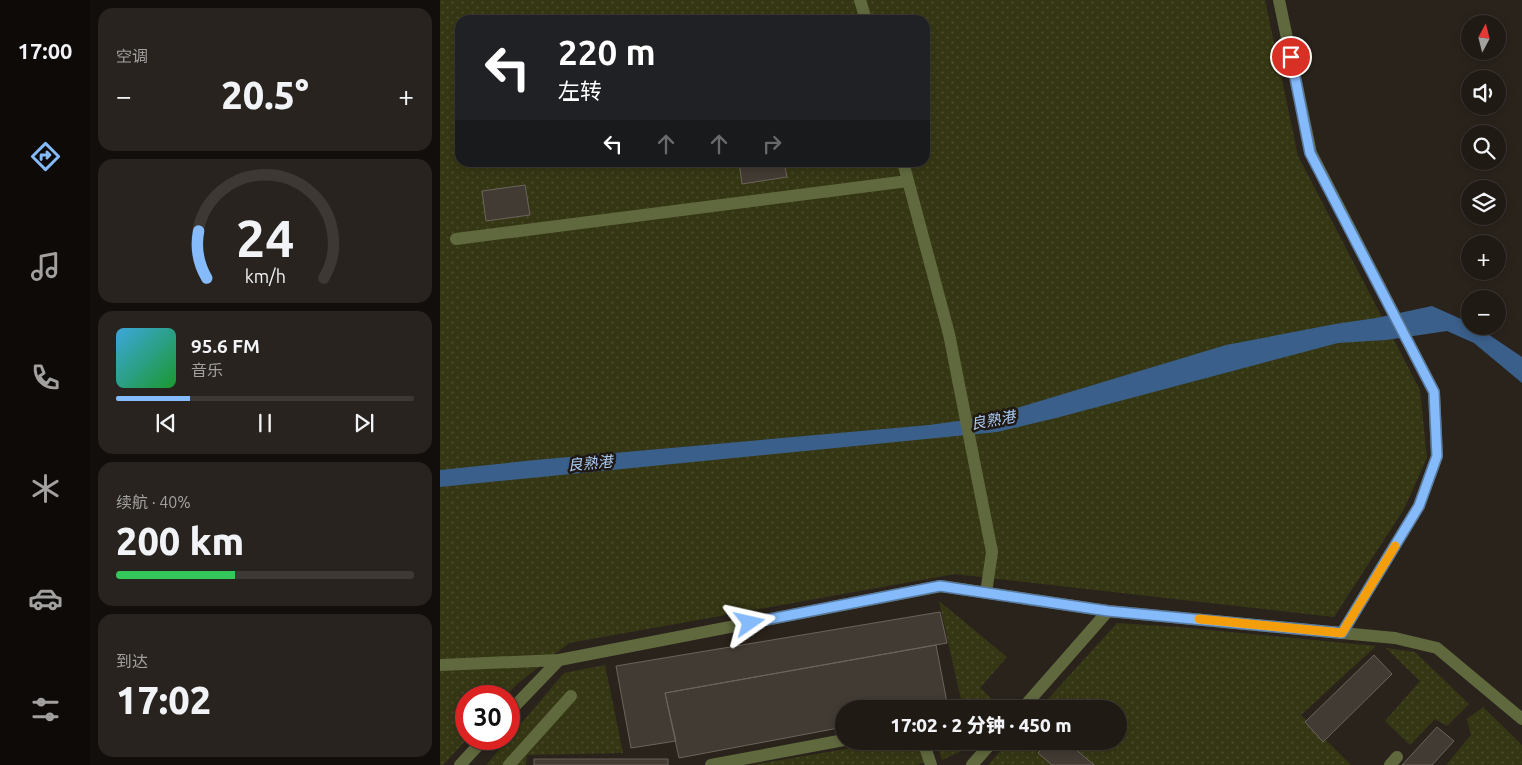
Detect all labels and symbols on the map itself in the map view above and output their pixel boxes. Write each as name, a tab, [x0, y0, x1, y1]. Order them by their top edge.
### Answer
north arrow	[1461, 15, 1506, 60]
pin	[1270, 36, 1312, 78]
water label: 良熟港	[969, 407, 1019, 432]
water label: 良熟港	[567, 452, 615, 473]
position arrow	[723, 596, 775, 648]
speed limit sign: 30	[455, 685, 520, 750]

